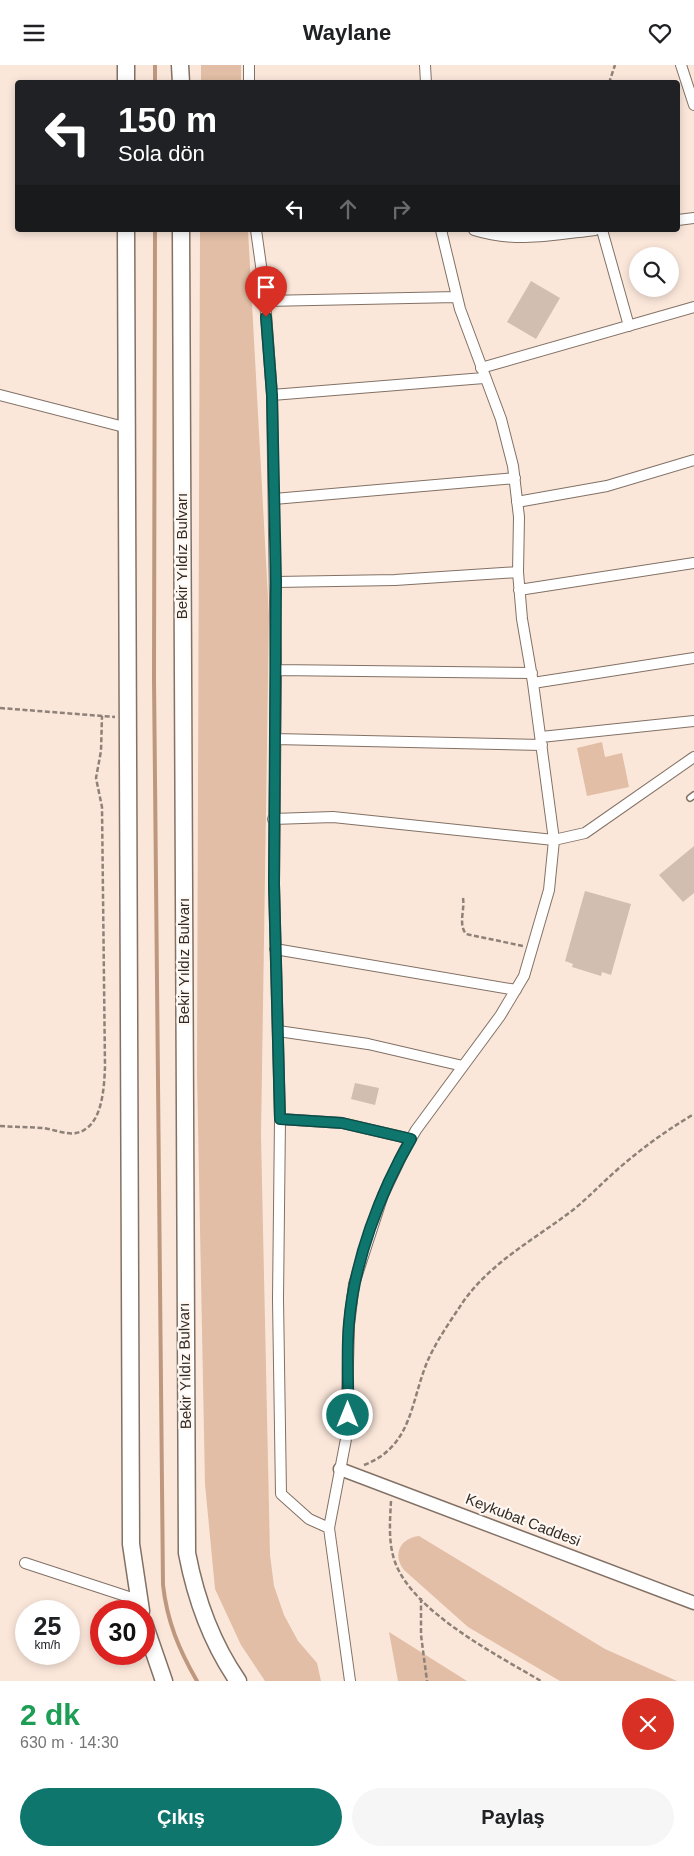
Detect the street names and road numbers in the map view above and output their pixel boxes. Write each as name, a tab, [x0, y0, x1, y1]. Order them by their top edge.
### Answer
street label: Bekir Yıldız Bulvarı	[173, 493, 190, 619]
street label: Bekir Yıldız Bulvarı	[175, 898, 192, 1024]
street label: Bekir Yıldız Bulvarı	[175, 1303, 194, 1429]
street label: Keykubat Caddesi	[463, 1490, 583, 1549]

